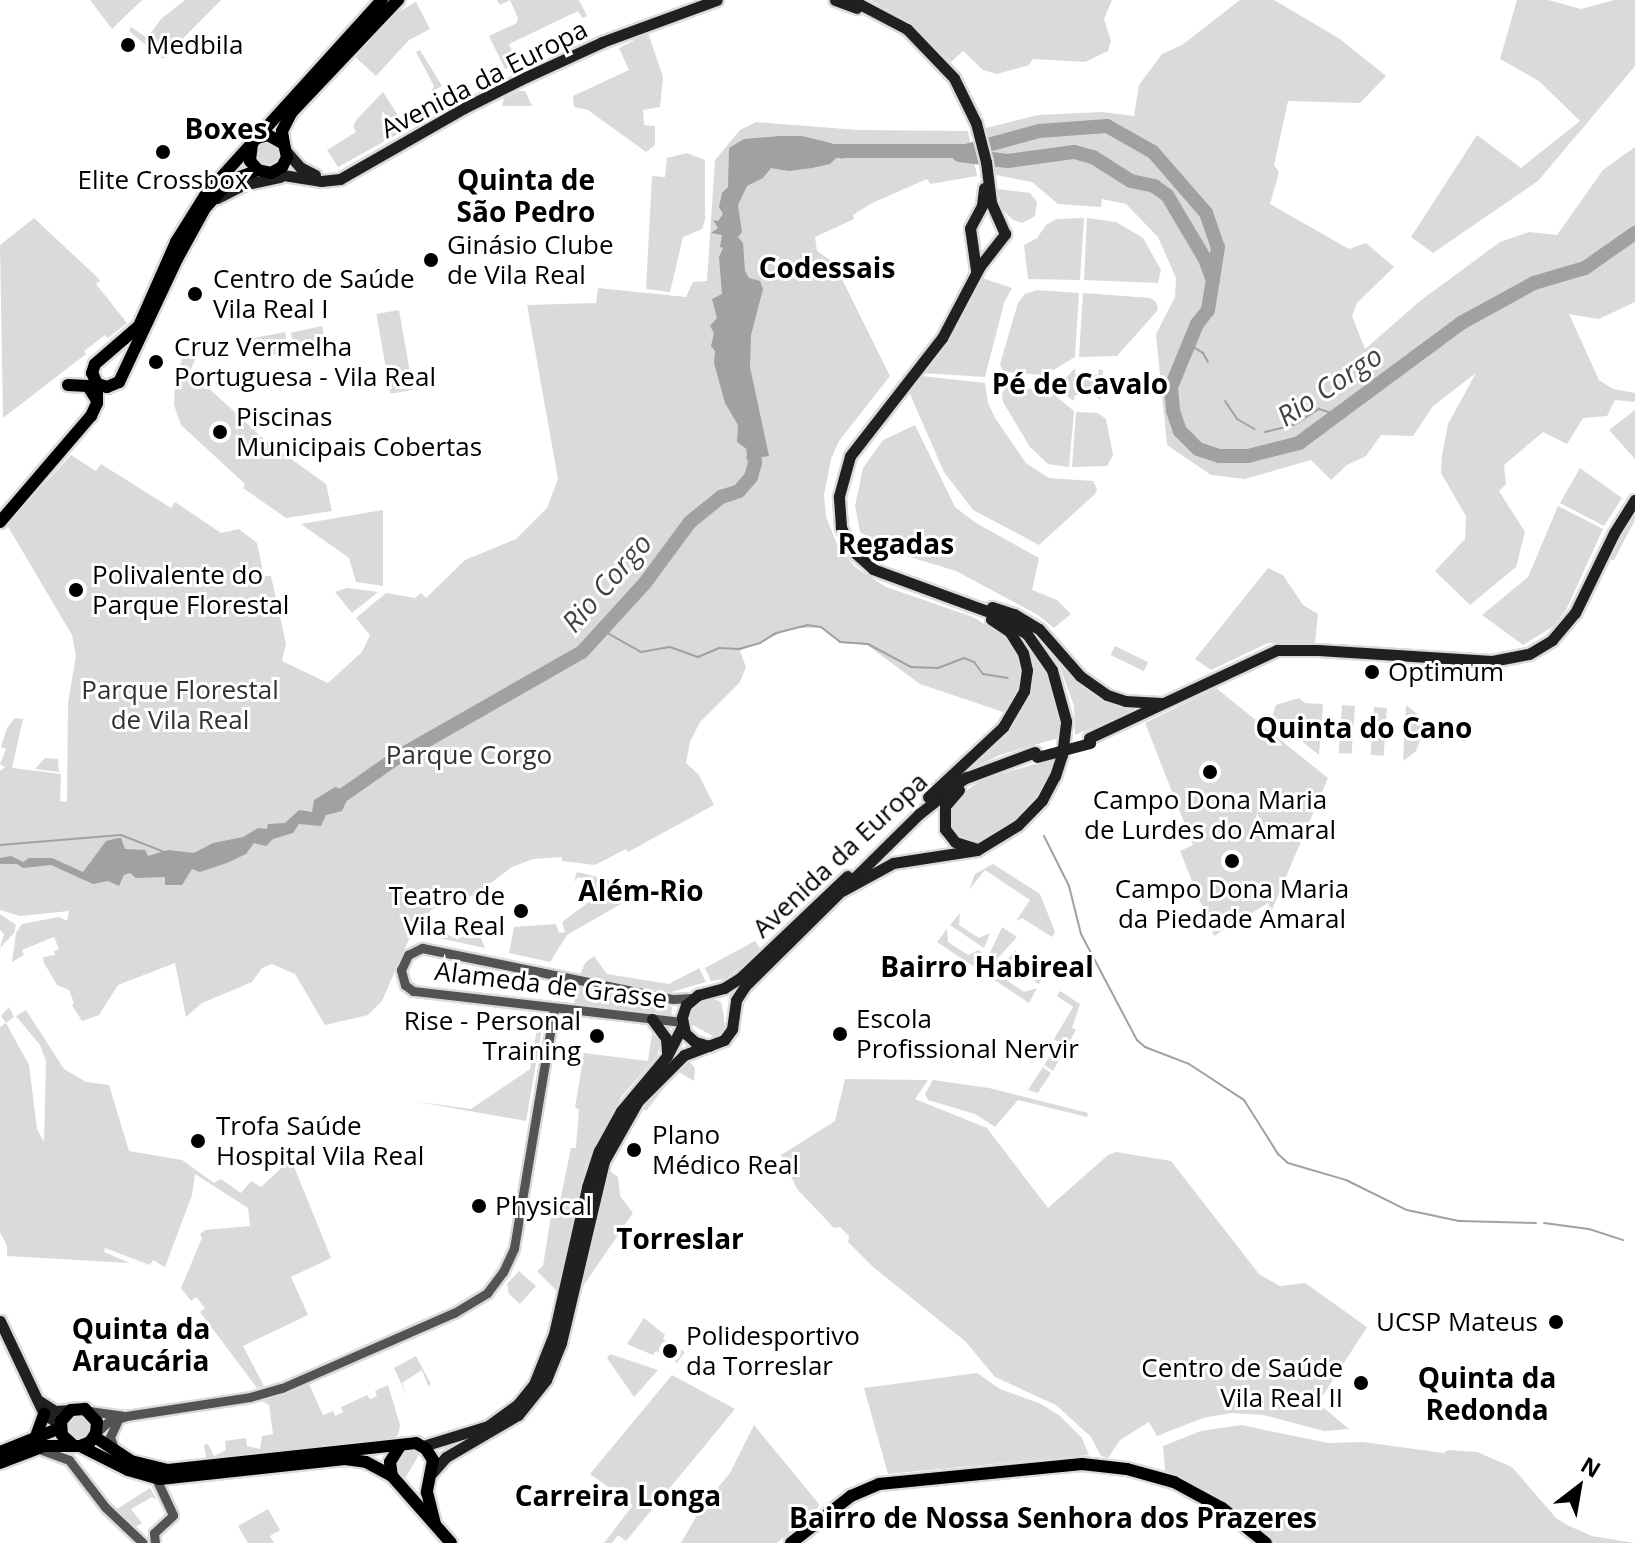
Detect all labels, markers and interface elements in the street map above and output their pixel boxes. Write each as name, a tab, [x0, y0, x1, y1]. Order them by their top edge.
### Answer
street label: Avenida da Europa	[375, 13, 593, 145]
place label: Medbila	[146, 29, 243, 61]
marker: Medbila	[117, 34, 139, 56]
district label: Boxes	[185, 111, 267, 145]
marker: Elite Crossbox	[154, 143, 172, 161]
district label: Quinta de São Pedro	[457, 162, 595, 228]
place label: Elite Crossbox	[78, 164, 248, 196]
place label: Ginásio Clube de Vila Real	[447, 229, 614, 290]
district label: Codessais	[759, 250, 895, 284]
marker: Ginásio Clube de Vila Real	[422, 251, 440, 269]
place label: Centro de Saúde Vila Real I	[213, 263, 415, 324]
marker: Centro de Saúde Vila Real I	[184, 283, 206, 305]
place label: Cruz Vermelha Portuguesa - Vila Real	[174, 331, 436, 392]
water label: Rio Corgo	[1270, 338, 1388, 432]
marker: Cruz Vermelha Portuguesa - Vila Real	[145, 351, 167, 373]
district label: Pé de Cavalo	[992, 366, 1168, 400]
place label: Piscinas Municipais Cobertas	[236, 401, 482, 462]
marker: Piscinas Municipais Cobertas	[211, 423, 229, 441]
water label: Rio Corgo	[554, 526, 658, 638]
district label: Regadas	[838, 526, 954, 560]
place label: Polivalente do Parque Florestal	[92, 559, 289, 620]
marker: Polivalente do Parque Florestal	[67, 581, 85, 599]
place label: Optimum	[1388, 656, 1504, 688]
marker: Optimum	[1363, 663, 1381, 681]
park label: Parque Florestal de Vila Real	[81, 674, 279, 736]
district label: Quinta do Cano	[1256, 710, 1472, 744]
park label: Parque Corgo	[386, 739, 552, 771]
marker: Campo Dona Maria de Lurdes do Amaral	[1201, 763, 1219, 781]
street label: Avenida da Europa	[746, 766, 934, 944]
place label: Campo Dona Maria de Lurdes do Amaral	[1084, 784, 1336, 846]
marker: Campo Dona Maria da Piedade Amaral	[1223, 852, 1241, 870]
district label: Além-Rio	[578, 873, 704, 907]
place label: Campo Dona Maria da Piedade Amaral	[1115, 873, 1349, 934]
place label: Teatro de Vila Real	[389, 880, 505, 942]
marker: Teatro de Vila Real	[512, 902, 530, 920]
district label: Bairro Habireal	[880, 949, 1094, 983]
street label: Alameda de Grasse	[433, 955, 669, 1015]
place label: Escola Profissional Nervir	[856, 1003, 1079, 1064]
place label: Rise - Personal Training	[404, 1005, 581, 1066]
marker: Escola Profissional Nervir	[831, 1025, 849, 1043]
marker: Rise - Personal Training	[588, 1027, 606, 1045]
place label: Trofa Saúde Hospital Vila Real	[216, 1110, 424, 1172]
place label: Plano Médico Real	[652, 1119, 799, 1180]
marker: Trofa Saúde Hospital Vila Real	[187, 1130, 209, 1152]
marker: Plano Médico Real	[623, 1139, 645, 1161]
place label: Physical	[495, 1190, 592, 1222]
marker: Physical	[470, 1197, 488, 1215]
district label: Torreslar	[616, 1221, 744, 1255]
place label: UCSP Mateus	[1376, 1306, 1538, 1338]
district label: Quinta da Araucária	[72, 1311, 210, 1377]
marker: UCSP Mateus	[1545, 1311, 1567, 1333]
place label: Polidesportivo da Torreslar	[686, 1320, 860, 1382]
marker: Polidesportivo da Torreslar	[661, 1342, 679, 1360]
place label: Centro de Saúde Vila Real II	[1141, 1352, 1343, 1414]
district label: Quinta da Redonda	[1418, 1360, 1556, 1426]
marker: Centro de Saúde Vila Real II	[1350, 1372, 1372, 1394]
north arrow	[1539, 1447, 1619, 1527]
text: N	[1576, 1449, 1607, 1484]
district label: Carreira Longa	[515, 1478, 721, 1512]
district label: Bairro de Nossa Senhora dos Prazeres	[789, 1500, 1317, 1534]

